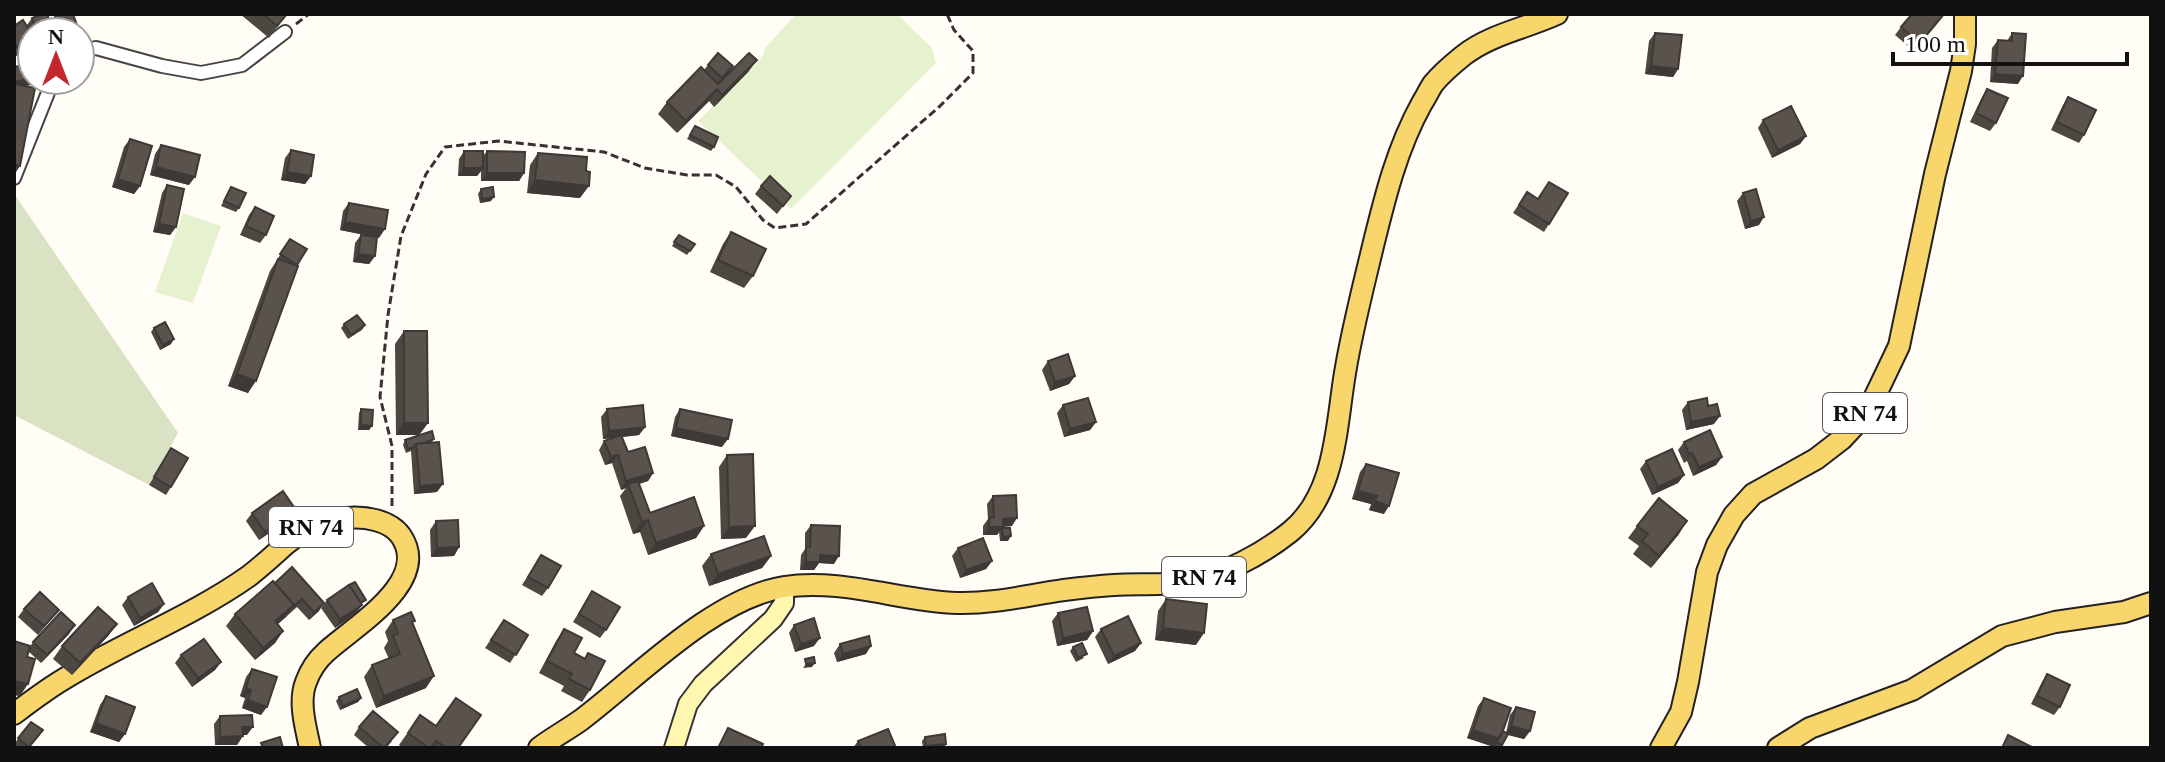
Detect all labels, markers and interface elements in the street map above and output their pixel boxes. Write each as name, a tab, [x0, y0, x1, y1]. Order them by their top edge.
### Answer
north arrow	[16, 16, 96, 96]
scale bar	[1893, 16, 2127, 66]
text: N	[48, 24, 64, 49]
text: 100 m	[1905, 31, 1966, 57]
road number: RN 74	[1823, 393, 1907, 433]
road number: RN 74	[269, 507, 353, 547]
road number: RN 74	[1162, 557, 1246, 597]

